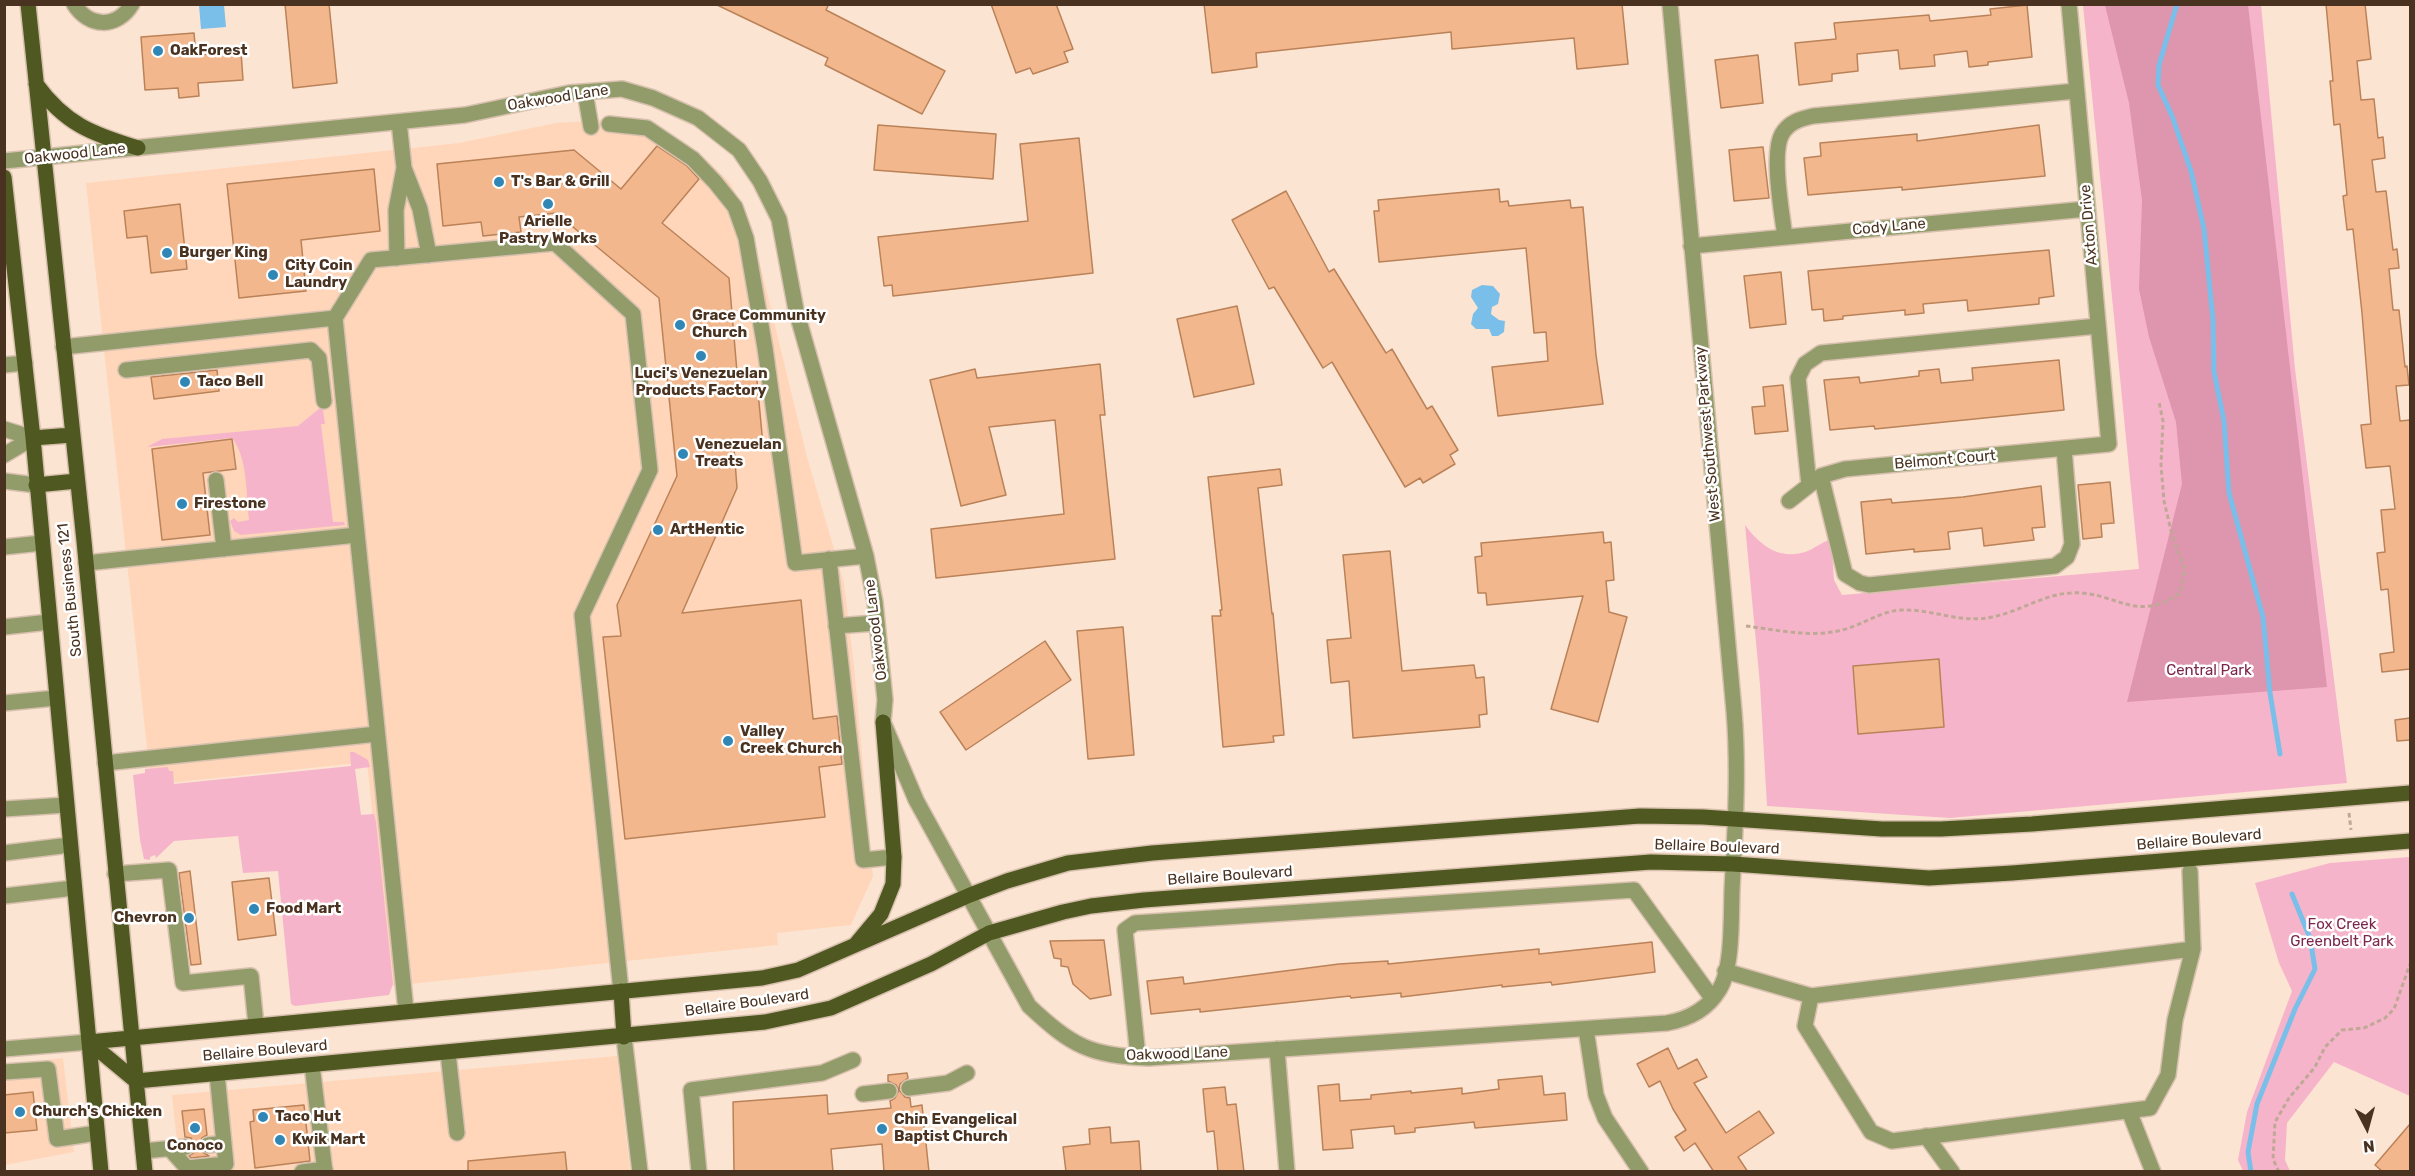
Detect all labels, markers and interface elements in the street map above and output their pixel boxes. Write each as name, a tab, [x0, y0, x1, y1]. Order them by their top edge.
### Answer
place label: OakForest	[170, 42, 248, 60]
marker: OakForest	[151, 44, 165, 58]
street label: Oakwood Lane	[506, 81, 610, 115]
street label: Oakwood Lane	[23, 140, 127, 168]
place label: T's Bar & Grill	[511, 173, 610, 191]
marker: T's Bar & Grill	[492, 175, 506, 189]
street label: Axton Drive	[2076, 184, 2102, 266]
marker: Arielle Pastry Works	[541, 197, 555, 211]
place label: Arielle Pastry Works	[499, 213, 597, 248]
street label: Cody Lane	[1852, 215, 1926, 239]
place label: Burger King	[179, 244, 268, 262]
marker: Burger King	[160, 246, 174, 260]
place label: City Coin Laundry	[285, 257, 353, 292]
marker: City Coin Laundry	[266, 268, 280, 282]
place label: Grace Community Church	[692, 307, 826, 342]
marker: Grace Community Church	[673, 318, 687, 332]
street label: West Southwest Parkway	[1691, 346, 1725, 522]
marker: Luci's Venezuelan Products Factory	[694, 349, 708, 363]
place label: Luci's Venezuelan Products Factory	[634, 365, 768, 400]
place label: Taco Bell	[197, 373, 263, 391]
marker: Taco Bell	[178, 375, 192, 389]
place label: Venezuelan Treats	[695, 436, 782, 471]
marker: Venezuelan Treats	[676, 447, 690, 461]
street label: Belmont Court	[1894, 447, 1996, 473]
place label: Firestone	[194, 495, 266, 513]
marker: Firestone	[175, 497, 189, 511]
place label: ArtHentic	[670, 521, 744, 539]
street label: South Business 121	[54, 522, 86, 658]
marker: ArtHentic	[651, 523, 665, 537]
street label: Oakwood Lane	[861, 578, 891, 682]
park label: Central Park	[2166, 662, 2252, 680]
place label: Valley Creek Church	[740, 723, 842, 758]
marker: Valley Creek Church	[721, 734, 735, 748]
street label: Bellaire Boulevard	[2136, 826, 2262, 854]
street label: Bellaire Boulevard	[1654, 836, 1780, 858]
street label: Bellaire Boulevard	[1167, 863, 1293, 889]
place label: Food Mart	[266, 900, 341, 918]
marker: Food Mart	[247, 902, 261, 916]
place label: Chevron	[114, 909, 177, 927]
marker: Chevron	[182, 911, 196, 925]
park label: Fox Creek Greenbelt Park	[2290, 916, 2394, 951]
street label: Bellaire Boulevard	[684, 985, 810, 1021]
street label: Bellaire Boulevard	[202, 1037, 328, 1065]
street label: Oakwood Lane	[1126, 1043, 1228, 1065]
north arrow	[2337, 1098, 2397, 1158]
place label: Church's Chicken	[32, 1103, 162, 1121]
marker: Church's Chicken	[13, 1105, 27, 1119]
place label: Taco Hut	[275, 1108, 341, 1126]
marker: Taco Hut	[256, 1110, 270, 1124]
place label: Chin Evangelical Baptist Church	[894, 1111, 1017, 1146]
marker: Conoco	[188, 1121, 202, 1135]
marker: Chin Evangelical Baptist Church	[875, 1122, 889, 1136]
place label: Kwik Mart	[292, 1131, 365, 1149]
marker: Kwik Mart	[273, 1133, 287, 1147]
text: N	[2362, 1136, 2376, 1156]
place label: Conoco	[167, 1137, 223, 1155]

